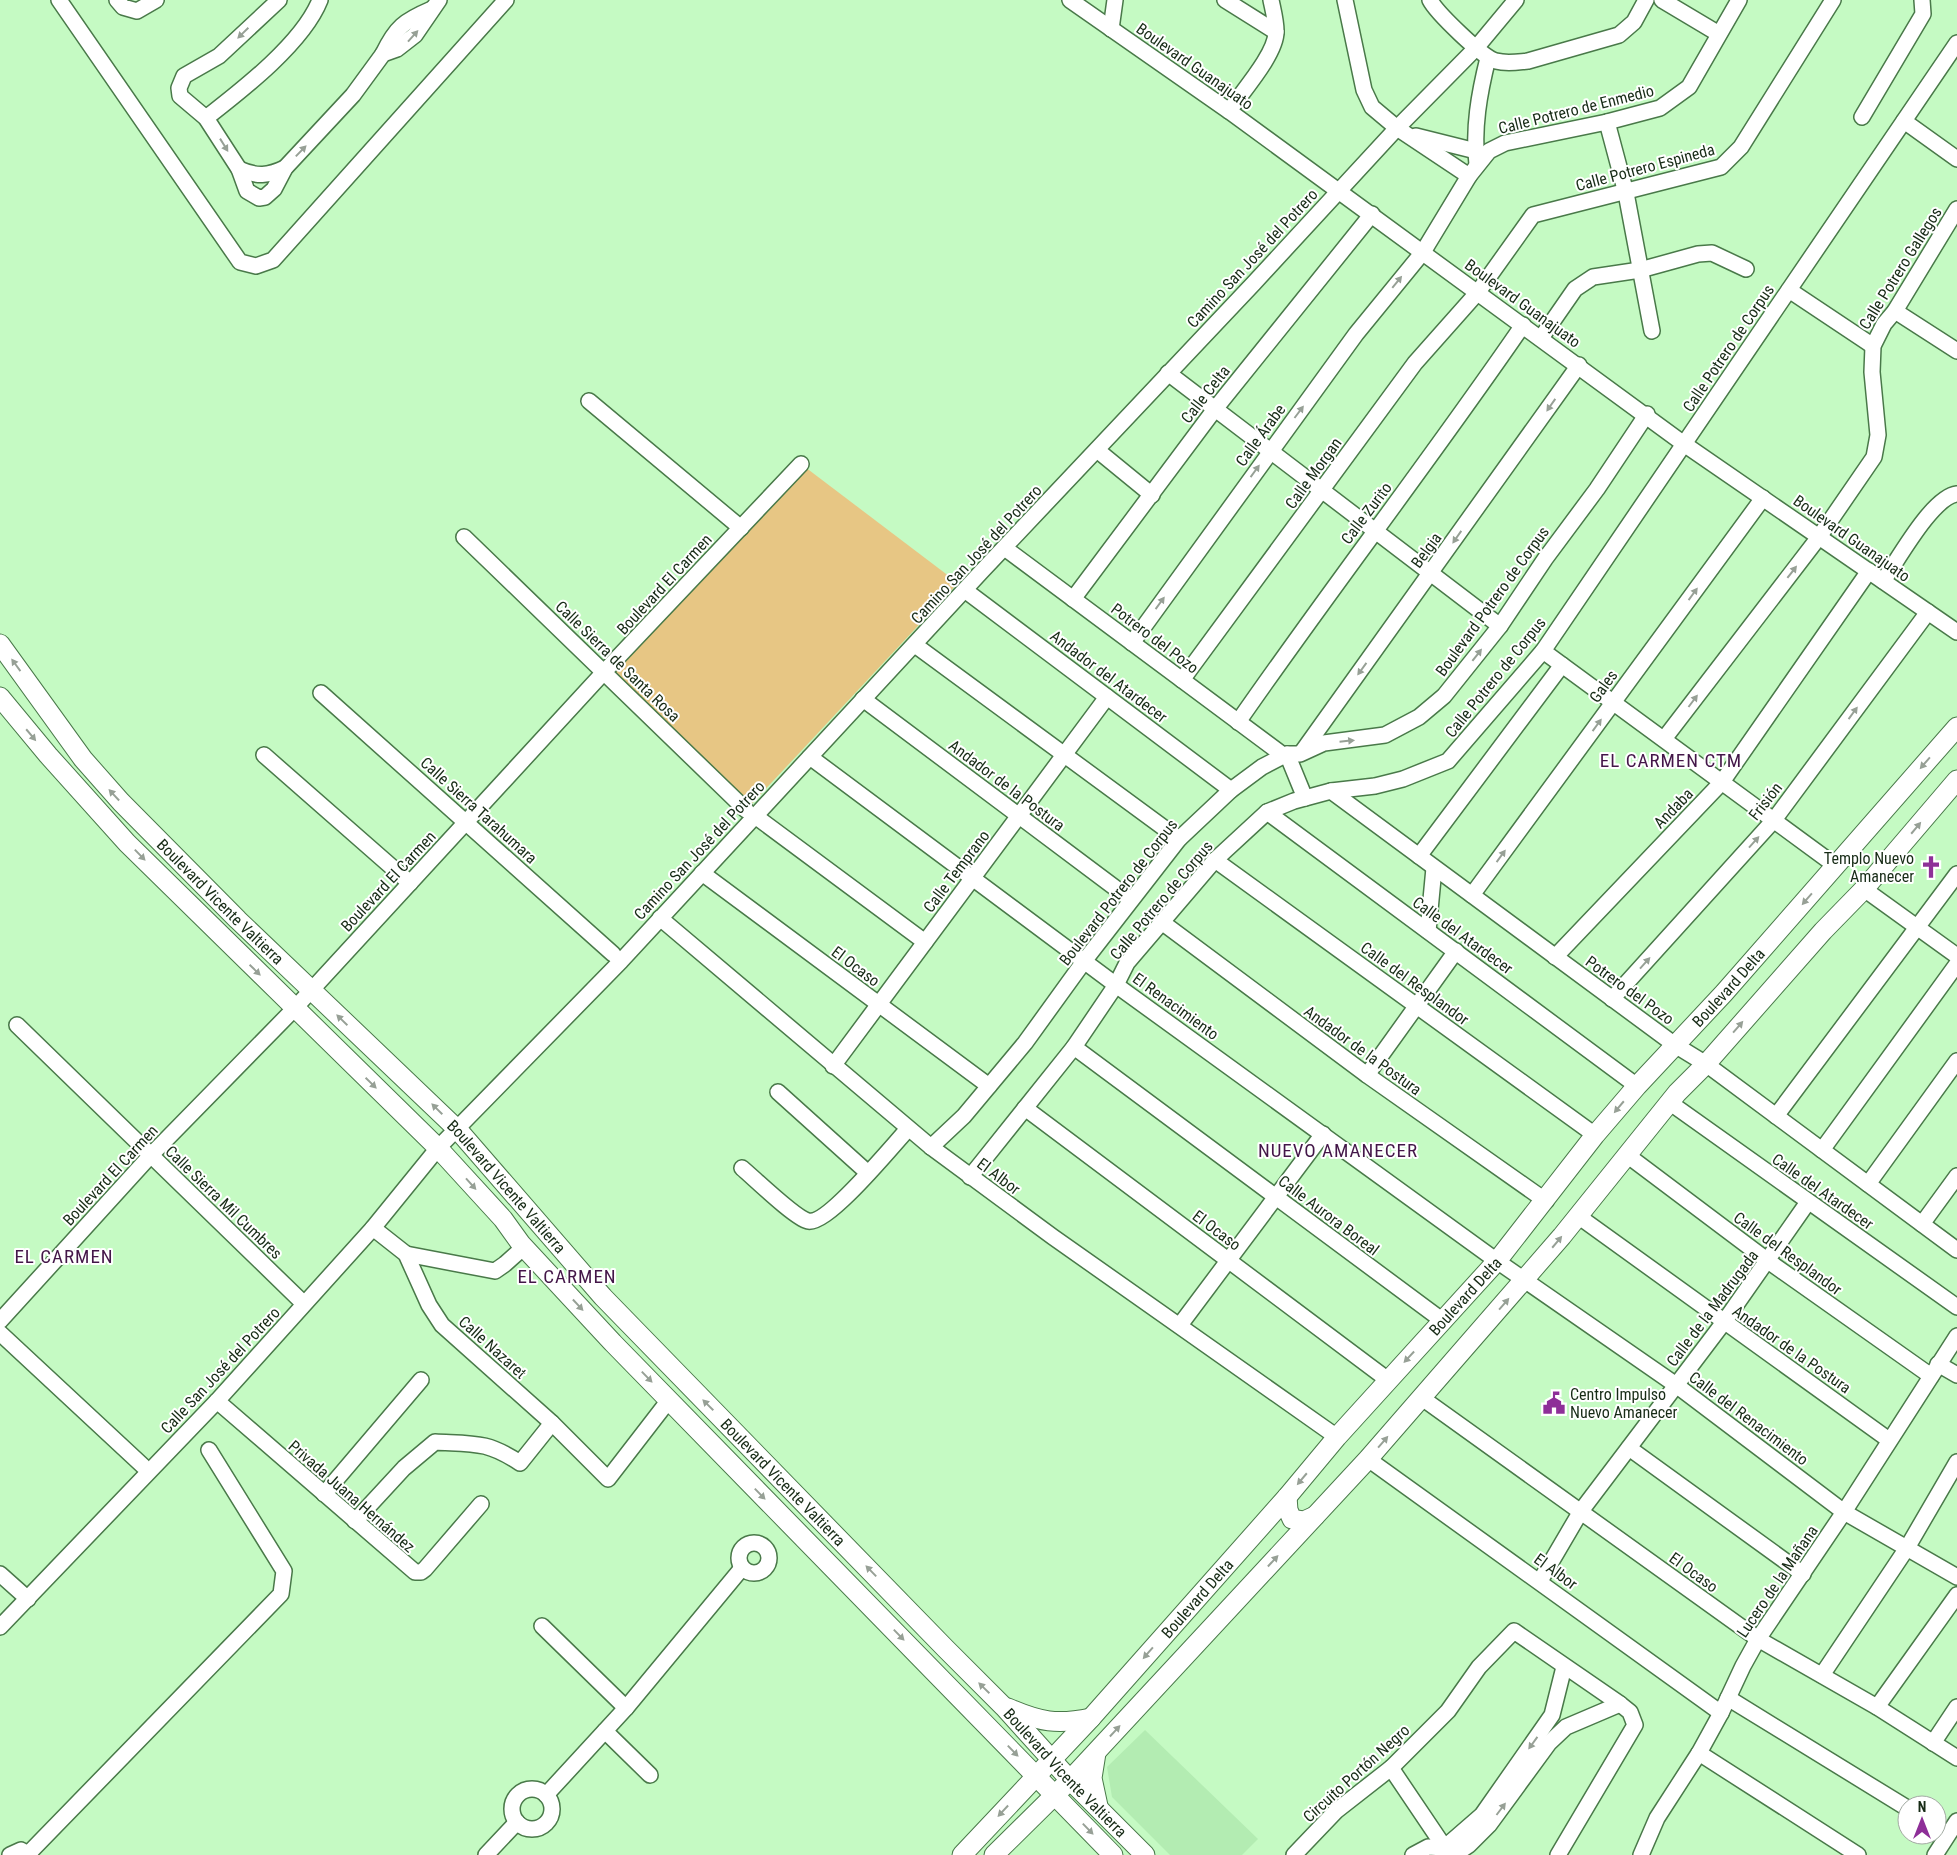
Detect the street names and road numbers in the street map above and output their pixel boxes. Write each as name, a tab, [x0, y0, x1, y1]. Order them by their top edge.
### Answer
street label: Boulevard Guanajuato	[1133, 19, 1257, 114]
street label: Calle Potrero de Enmedio	[1496, 81, 1656, 138]
street label: Calle Potrero Espineda	[1574, 140, 1717, 195]
street label: Camino San José del Potrero	[1183, 185, 1322, 332]
street label: Calle Potrero Gallegos	[1855, 204, 1946, 333]
street label: Boulevard Guanajuato	[1461, 255, 1584, 352]
street label: Calle Potrero de Corpus	[1679, 281, 1778, 416]
street label: Calle Celta	[1177, 362, 1234, 427]
street label: Calle Árabe	[1232, 401, 1289, 470]
street label: Calle Morgan	[1281, 434, 1346, 513]
street label: Calle Zurito	[1337, 479, 1396, 548]
street label: Camino San José del Potrero	[907, 481, 1046, 628]
street label: Boulevard Guanajuato	[1790, 491, 1914, 586]
street label: Boulevard Potrero de Corpus	[1432, 523, 1553, 680]
street label: Belgia	[1407, 529, 1446, 572]
street label: Boulevard El Carmen	[613, 530, 716, 639]
street label: Calle Sierra de Santa Rosa	[551, 597, 684, 726]
street label: Potrero del Pozo	[1107, 599, 1202, 677]
street label: Calle Potrero de Corpus	[1441, 613, 1550, 741]
street label: Andador del Atardecer	[1047, 626, 1171, 727]
street label: Gales	[1585, 666, 1622, 706]
street label: Andador de la Postura	[945, 736, 1068, 835]
street label: Calle Sierra Tarahumara	[417, 753, 541, 868]
street label: Camino San José del Potrero	[630, 777, 769, 924]
street label: Frisión	[1745, 779, 1786, 824]
street label: Andaba	[1650, 784, 1697, 832]
street label: Boulevard Potrero de Corpus	[1055, 815, 1181, 969]
street label: Calle Temprano	[919, 826, 993, 916]
street label: Boulevard El Carmen	[337, 827, 440, 936]
street label: Boulevard Vicente Valtierra	[153, 835, 288, 969]
street label: Calle Potrero de Corpus	[1106, 837, 1217, 964]
street label: Calle del Atardecer	[1409, 893, 1517, 978]
street label: Calle del Resplandor	[1357, 938, 1473, 1029]
street label: El Ocaso	[828, 942, 883, 991]
street label: Boulevard Delta	[1688, 945, 1769, 1031]
street label: Potrero del Pozo	[1582, 952, 1678, 1029]
street label: El Renacimiento	[1129, 969, 1222, 1044]
street label: Andador de la Postura	[1300, 1002, 1425, 1099]
street label: Boulevard Vicente Valtierra	[443, 1116, 570, 1257]
street label: Boulevard El Carmen	[59, 1121, 162, 1230]
street label: Calle Sierra Mil Cumbres	[161, 1142, 286, 1263]
street label: Calle del Atardecer	[1768, 1149, 1877, 1234]
street label: El Albor	[973, 1154, 1024, 1199]
street label: Calle Aurora Boreal	[1275, 1171, 1383, 1259]
street label: El Ocaso	[1189, 1206, 1244, 1255]
street label: Calle del Resplandor	[1730, 1208, 1846, 1299]
street label: Calle de la Madrugada	[1662, 1246, 1762, 1370]
street label: Boulevard Delta	[1425, 1253, 1506, 1340]
street label: Andador de la Postura	[1729, 1301, 1855, 1397]
street label: Calle San José del Potrero	[157, 1303, 284, 1438]
street label: Calle Nazaret	[455, 1312, 531, 1383]
street label: Calle del Renacimiento	[1685, 1367, 1812, 1469]
street label: Boulevard Vicente Valtierra	[717, 1415, 849, 1550]
street label: Privada Juana Hernández	[285, 1436, 419, 1556]
street label: Lucero de la Mañana	[1733, 1522, 1822, 1641]
street label: El Ocaso	[1666, 1548, 1722, 1596]
street label: El Albor	[1530, 1549, 1581, 1594]
street label: Boulevard Delta	[1157, 1555, 1237, 1642]
street label: Boulevard Vicente Valtierra	[1000, 1704, 1131, 1841]
street label: Circuito Portón Negro	[1299, 1721, 1413, 1826]

